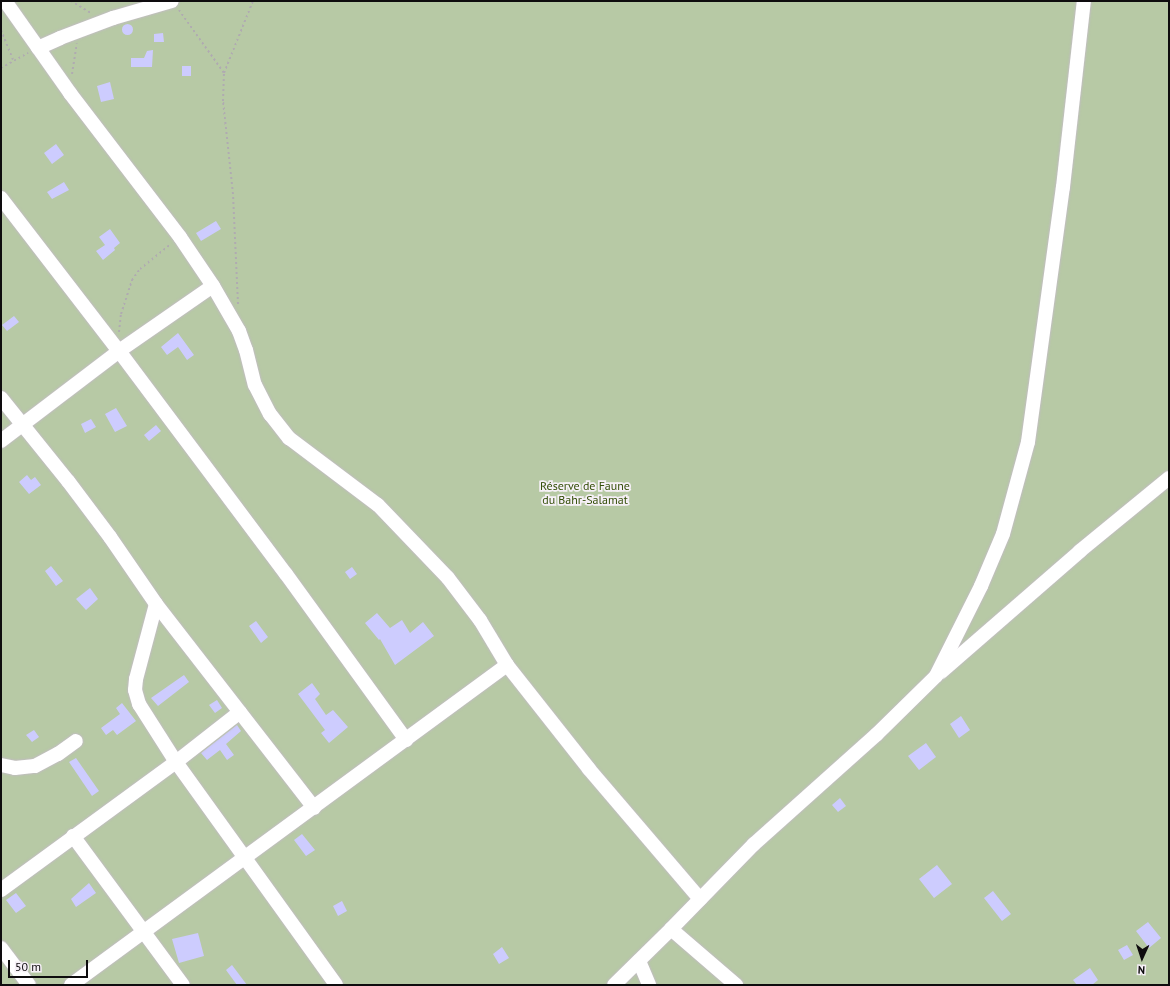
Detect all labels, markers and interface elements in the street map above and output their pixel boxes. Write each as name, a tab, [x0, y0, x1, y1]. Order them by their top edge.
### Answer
park label: Réserve de Faune du Bahr-Salamat	[540, 479, 630, 507]
north arrow	[1122, 938, 1162, 978]
scale bar	[10, 952, 90, 978]
text: 50 m	[15, 959, 41, 974]
text: N	[1137, 963, 1145, 977]

